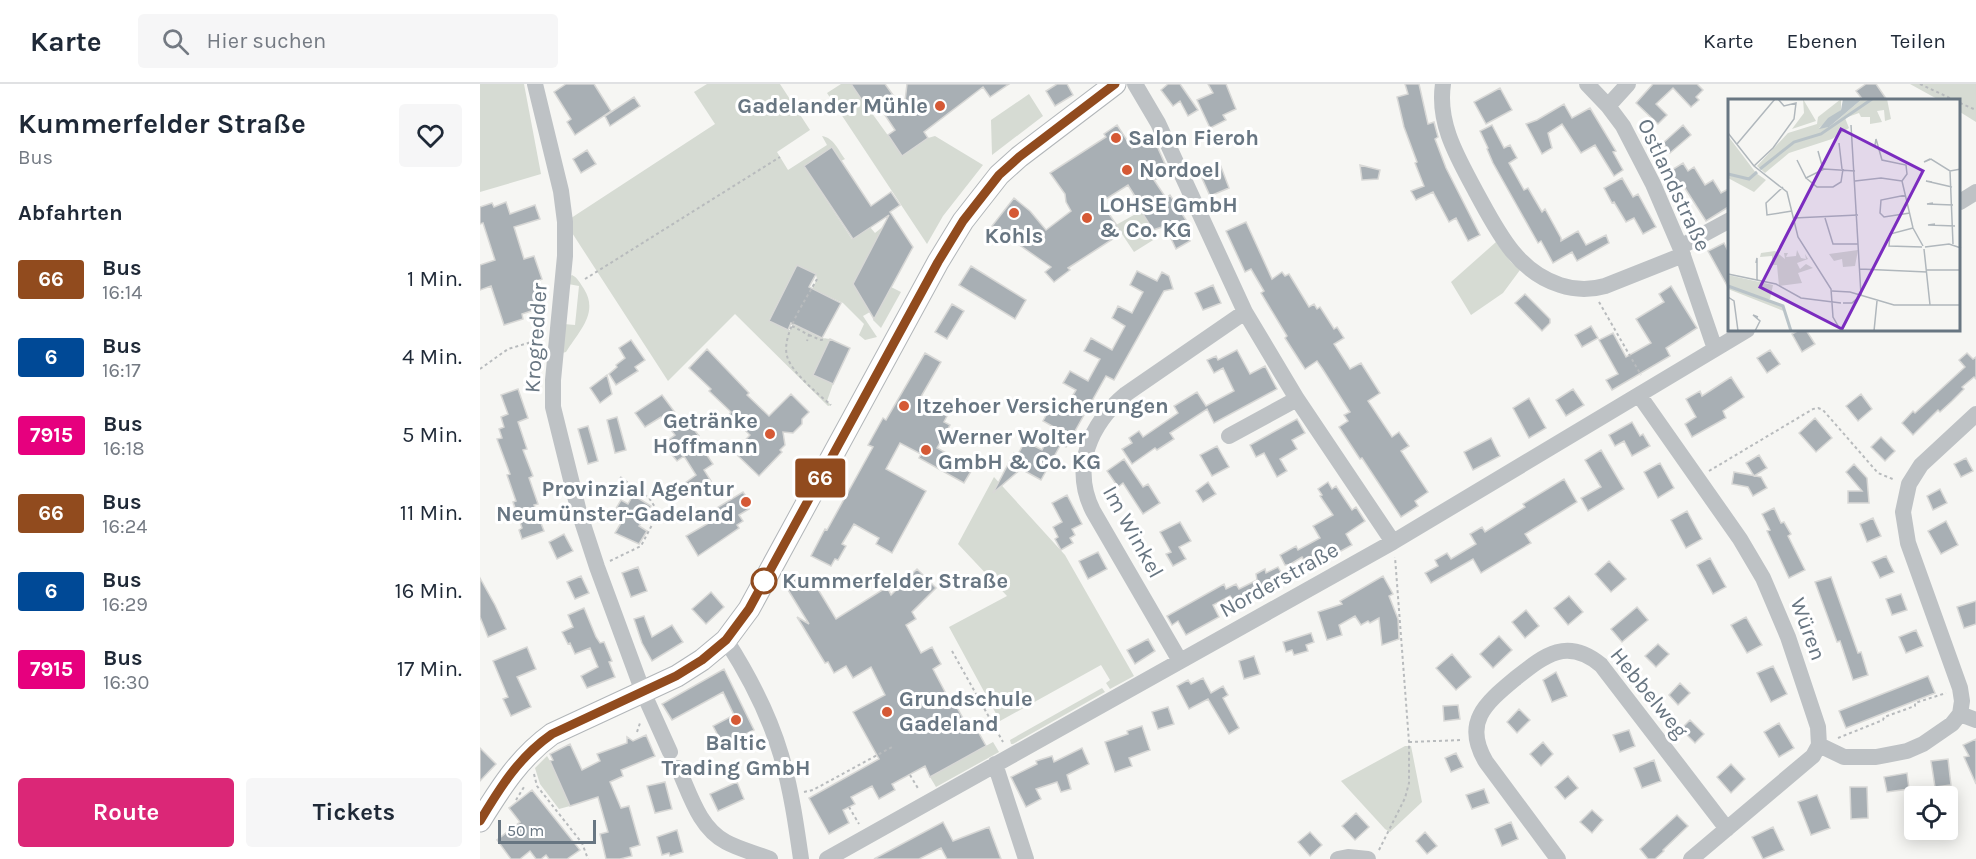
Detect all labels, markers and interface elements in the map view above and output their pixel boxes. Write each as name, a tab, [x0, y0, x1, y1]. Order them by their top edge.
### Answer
search box	[138, 14, 558, 68]
text: Karte	[30, 25, 102, 58]
icon: search	[159, 25, 192, 58]
text: Hier suchen	[207, 28, 326, 54]
text: Karte	[1703, 29, 1754, 53]
text: Ebenen	[1787, 29, 1858, 53]
text: Teilen	[1891, 29, 1946, 53]
place label: Gadelander Mühle	[737, 93, 928, 119]
marker: Gadelander Mühle	[933, 99, 947, 113]
inset map	[1728, 99, 1961, 332]
button: heart	[399, 104, 462, 167]
text: Kummerfelder Straße	[18, 107, 306, 140]
street label: Ostlandstraße	[1632, 115, 1716, 255]
place label: Salon Fieroh	[1128, 125, 1259, 151]
marker: Salon Fieroh	[1109, 131, 1123, 145]
text: Bus	[18, 146, 53, 169]
place label: Nordoel	[1139, 157, 1220, 183]
marker: Nordoel	[1120, 163, 1134, 177]
place label: LOHSE GmbH & Co. KG	[1099, 192, 1238, 243]
text: Abfahrten	[18, 200, 123, 226]
marker: Kohls	[1007, 206, 1021, 220]
marker: LOHSE GmbH & Co. KG	[1080, 211, 1094, 225]
place label: Kohls	[985, 223, 1043, 249]
text: Bus	[102, 255, 142, 281]
text: 1 Min.	[407, 266, 462, 292]
text: 66	[38, 267, 64, 291]
text: 16:14	[102, 281, 142, 304]
street label: Krogredder	[519, 282, 553, 394]
text: Bus	[102, 333, 142, 359]
text: 4 Min.	[402, 344, 462, 370]
text: 6	[45, 345, 57, 369]
text: 16:17	[102, 359, 141, 382]
place label: Itzehoer Versicherungen	[916, 393, 1169, 419]
marker: Itzehoer Versicherungen	[897, 399, 911, 413]
place label: Getränke Hoffmann	[653, 408, 758, 459]
text: Bus	[103, 411, 143, 437]
text: 5 Min.	[402, 422, 462, 448]
text: 7915	[30, 423, 73, 447]
place label: Werner Wolter GmbH & Co. KG	[938, 424, 1101, 475]
marker: Getränke Hoffmann	[763, 427, 777, 441]
text: 16:18	[103, 437, 145, 460]
marker: Werner Wolter GmbH & Co. KG	[919, 443, 933, 457]
line badge: 66	[793, 458, 847, 498]
text: 66	[807, 466, 833, 490]
place label: Provinzial Agentur Neumünster-Gadeland	[496, 476, 734, 527]
street label: Im Winkel	[1097, 481, 1169, 583]
text: Bus	[102, 489, 142, 515]
marker: Provinzial Agentur Neumünster-Gadeland	[739, 495, 753, 509]
text: 11 Min.	[400, 500, 462, 526]
text: 66	[38, 501, 64, 525]
text: 16:24	[102, 515, 147, 538]
street label: Norderstraße	[1215, 537, 1343, 623]
text: Bus	[102, 567, 142, 593]
marker: Kummerfelder Straße	[751, 568, 777, 594]
place label: Kummerfelder Straße	[782, 568, 1008, 594]
text: 16 Min.	[395, 578, 462, 604]
text: 6	[45, 579, 57, 603]
text: 16:29	[102, 593, 148, 616]
street label: Würen	[1785, 594, 1831, 664]
street label: Hebbelweg	[1605, 642, 1694, 744]
text: Bus	[103, 645, 143, 671]
text: 17 Min.	[397, 656, 462, 682]
text: 7915	[30, 657, 73, 681]
text: 16:30	[103, 671, 149, 694]
place label: Grundschule Gadeland	[899, 686, 1033, 737]
marker: Grundschule Gadeland	[880, 705, 894, 719]
marker: Baltic Trading GmbH	[729, 713, 743, 727]
place label: Baltic Trading GmbH	[662, 730, 810, 781]
button: Route	[18, 778, 234, 847]
button: Tickets	[246, 778, 462, 847]
map controls	[1904, 786, 1958, 840]
button: locate	[1904, 786, 1958, 840]
scale bar	[498, 817, 596, 844]
text: 50 m	[507, 821, 544, 840]

